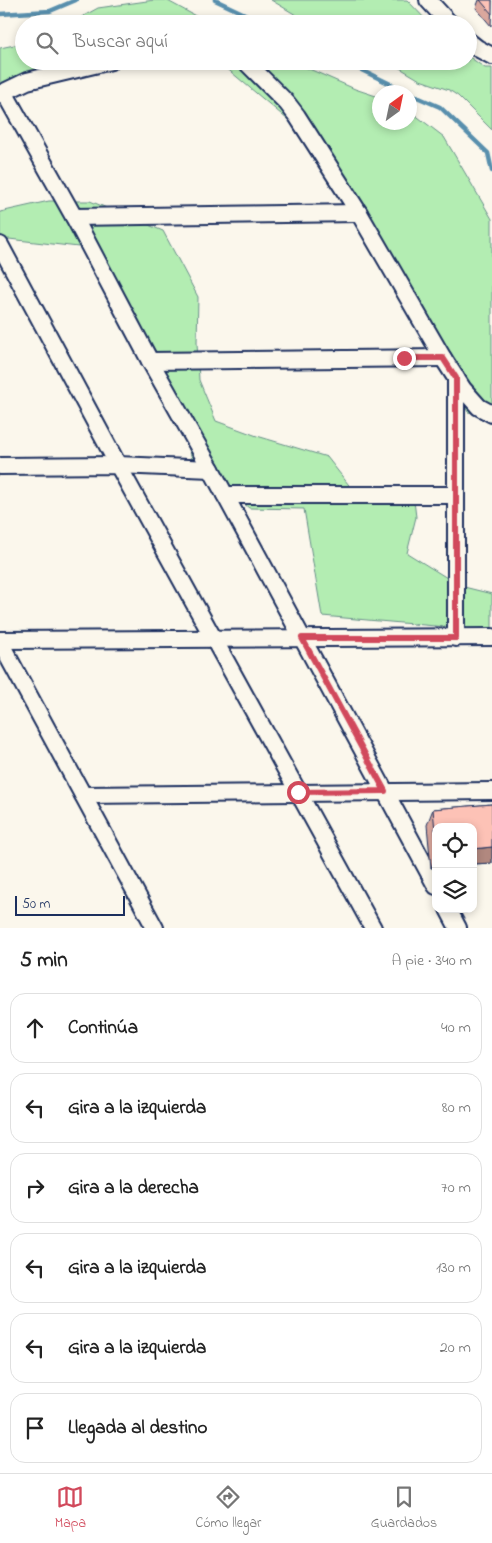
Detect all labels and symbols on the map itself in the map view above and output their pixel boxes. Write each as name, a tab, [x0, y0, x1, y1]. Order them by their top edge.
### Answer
north arrow	[372, 85, 417, 130]
route end	[393, 347, 416, 370]
route start	[287, 781, 310, 804]
scale bar	[15, 893, 125, 916]

